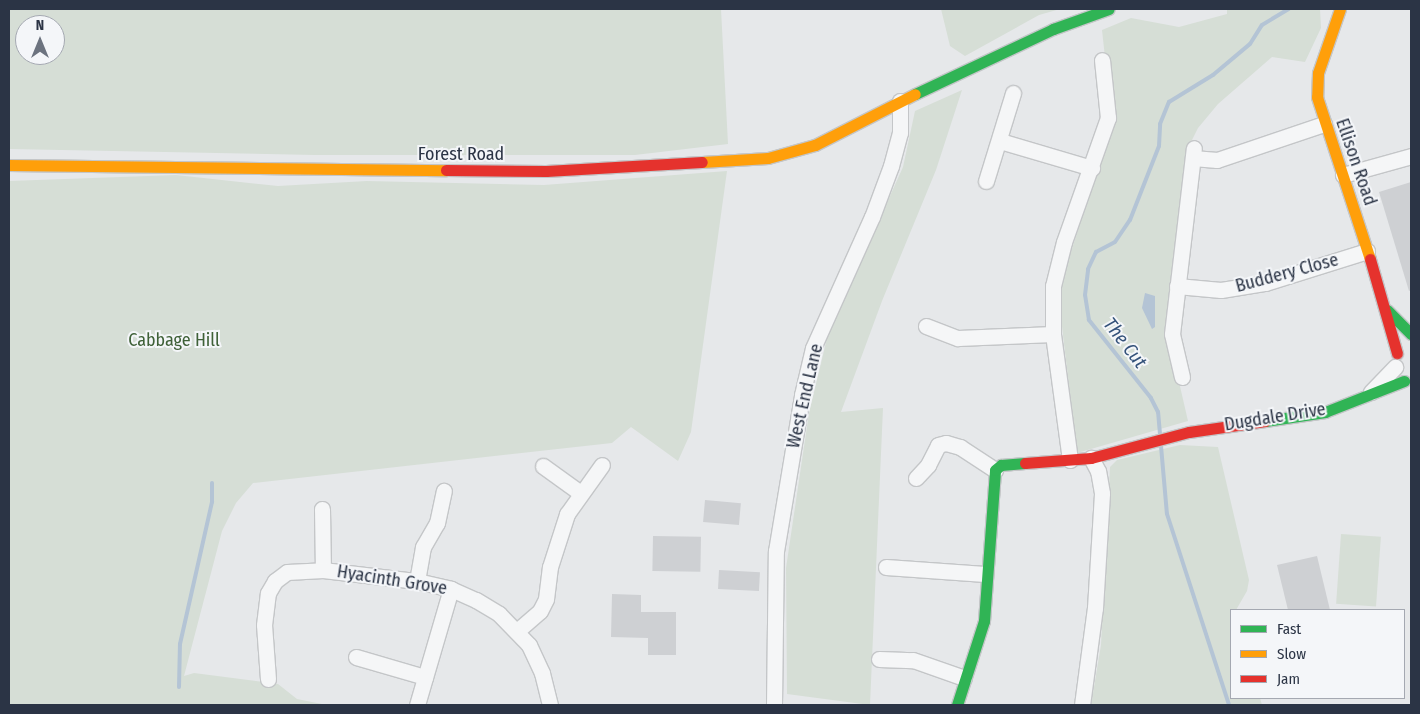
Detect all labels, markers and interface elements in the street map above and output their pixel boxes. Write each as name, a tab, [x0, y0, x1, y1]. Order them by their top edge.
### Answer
north arrow	[15, 15, 65, 65]
text: N	[36, 17, 44, 34]
street label: Ellison Road	[1331, 116, 1381, 208]
street label: Forest Road	[418, 143, 504, 165]
street label: Buddery Close	[1233, 249, 1341, 297]
water label: The Cut	[1098, 313, 1152, 373]
park label: Cabbage Hill	[128, 329, 220, 351]
street label: West End Lane	[782, 342, 828, 450]
street label: Dugdale Drive	[1223, 398, 1327, 436]
street label: Hyacinth Grove	[335, 561, 449, 599]
legend	[1230, 609, 1405, 699]
text: Fast	[1277, 620, 1301, 638]
text: Slow	[1277, 645, 1306, 663]
text: Jam	[1277, 670, 1300, 688]

